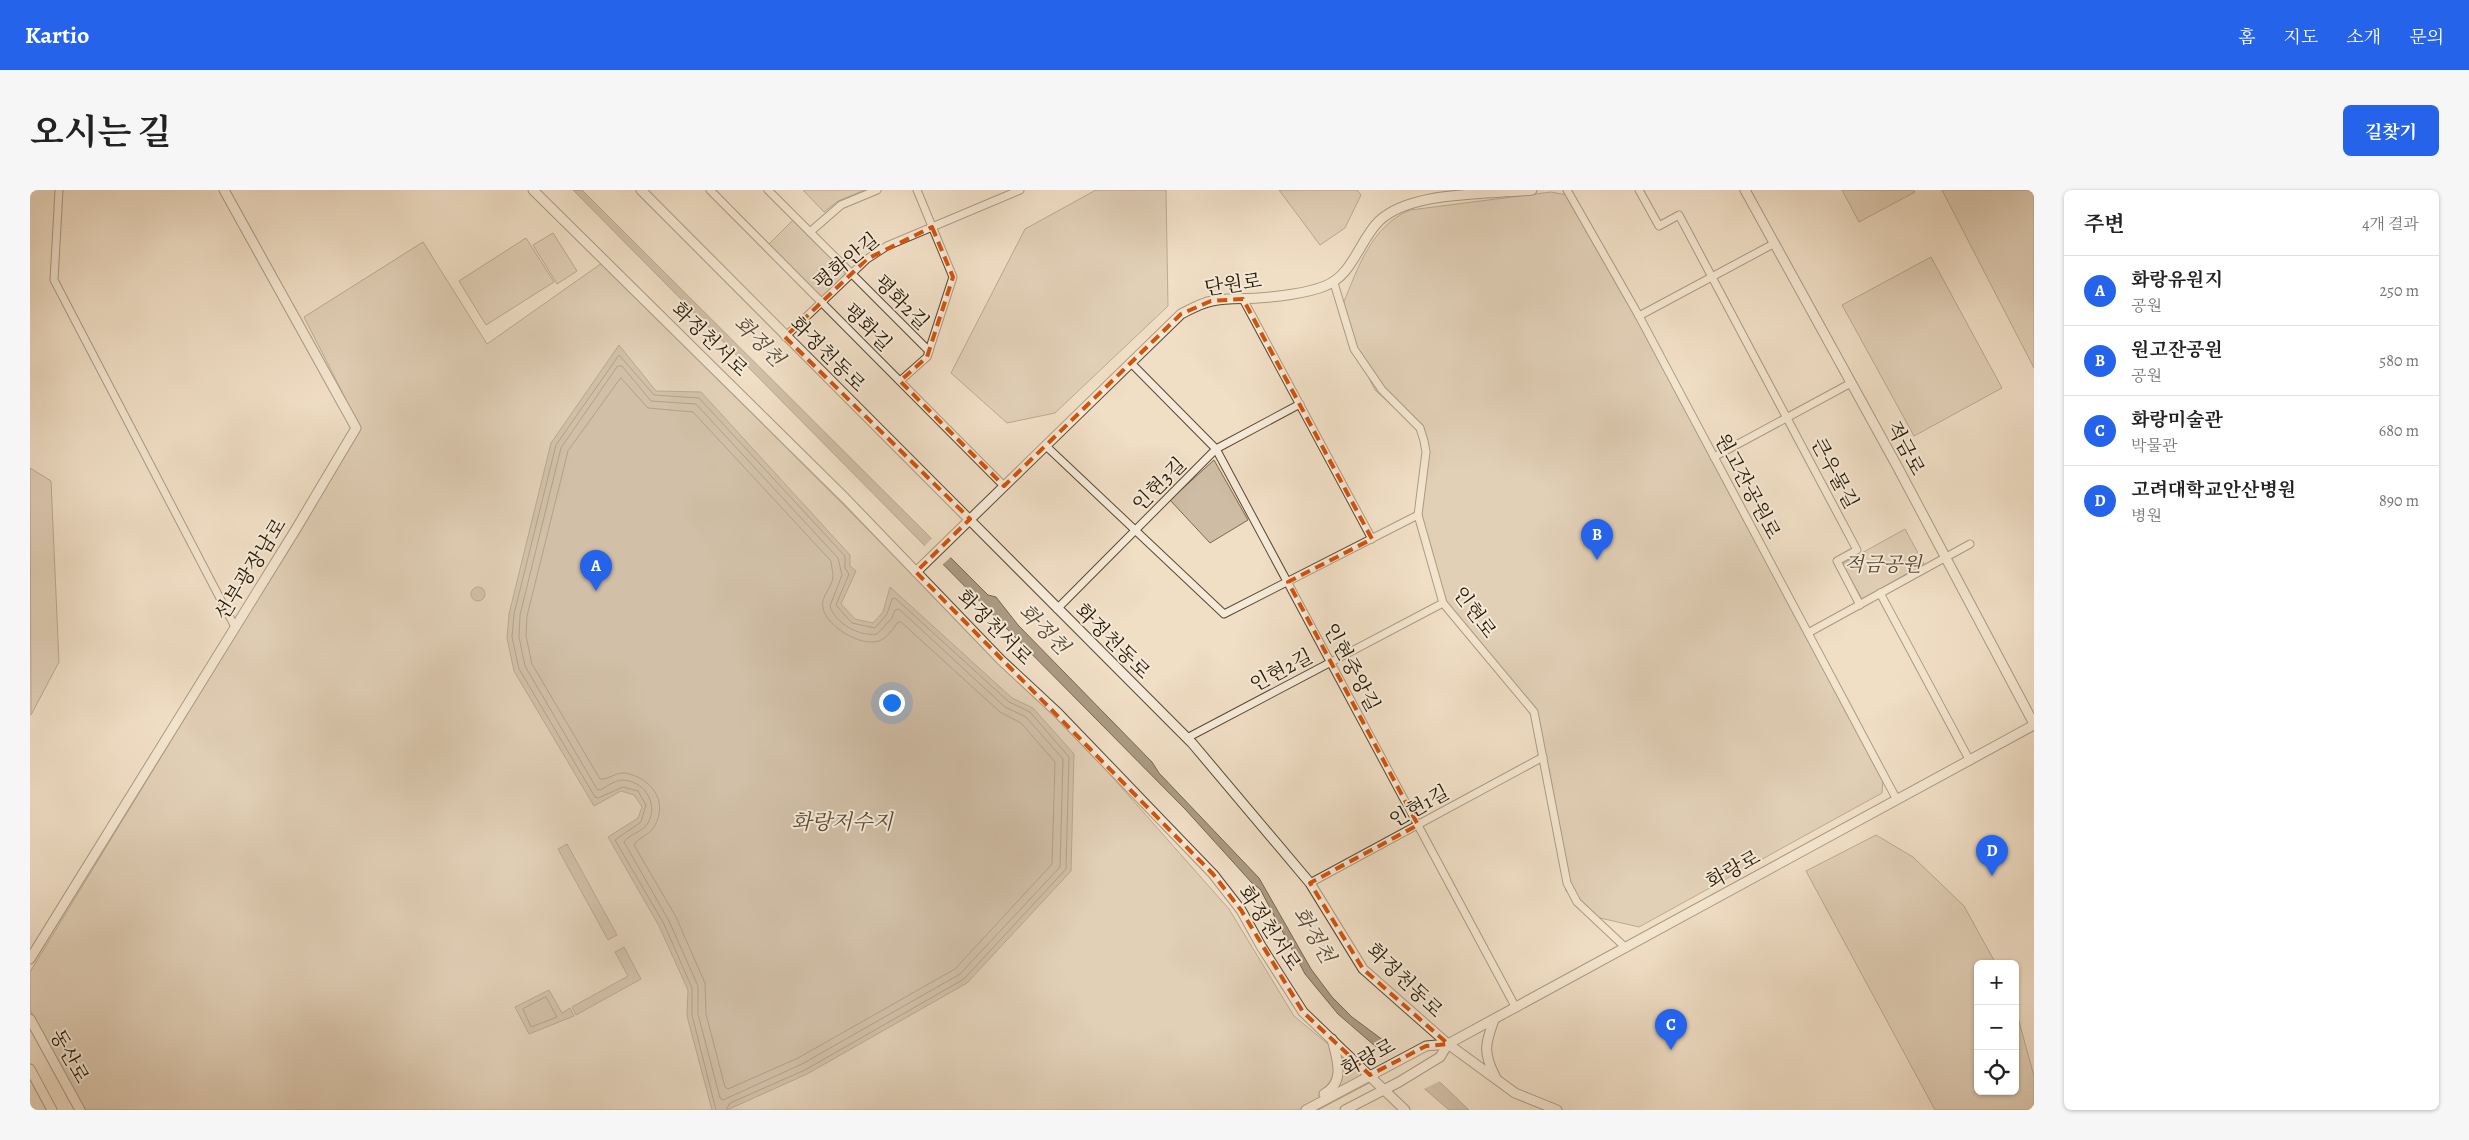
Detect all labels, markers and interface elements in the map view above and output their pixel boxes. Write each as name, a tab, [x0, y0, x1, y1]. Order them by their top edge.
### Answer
text: Kartio	[25, 19, 89, 51]
text: 홈	[2238, 25, 2256, 49]
text: 지도	[2284, 25, 2318, 49]
text: 소개	[2346, 25, 2381, 49]
text: 문의	[2409, 25, 2444, 49]
button: 길찾기	[2343, 105, 2439, 156]
text: 오시는 길	[30, 108, 171, 156]
text: 주변	[2084, 210, 2125, 238]
text: 4개 결과	[2362, 213, 2419, 235]
street label: 평화안길	[808, 227, 885, 296]
street label: 단원로	[1202, 267, 1264, 302]
text: 화랑유원지	[2131, 267, 2223, 293]
street label: 평화2길	[868, 269, 935, 336]
text: A	[2095, 280, 2105, 302]
text: 250 m	[2380, 280, 2419, 302]
text: 공원	[2131, 295, 2162, 317]
street label: 화정천서로	[666, 296, 754, 383]
street label: 평화길	[838, 297, 898, 357]
water label: 화정천	[728, 310, 792, 374]
street label: 화정천동로	[784, 311, 871, 398]
text: 원고잔공원	[2131, 337, 2223, 363]
text: B	[2095, 350, 2105, 372]
text: 580 m	[2379, 350, 2419, 372]
text: 공원	[2131, 365, 2162, 387]
text: 화랑미술관	[2131, 407, 2223, 433]
street label: 적금로	[1880, 416, 1931, 480]
text: C	[2095, 420, 2105, 442]
text: 680 m	[2379, 420, 2419, 442]
street label: 원고잔공원로	[1708, 429, 1787, 544]
street label: 큰우물길	[1804, 433, 1865, 514]
text: 박물관	[2131, 435, 2177, 457]
street label: 인현3길	[1126, 451, 1192, 517]
text: 고려대학교안산병원	[2131, 477, 2296, 503]
text: D	[2094, 490, 2106, 512]
text: 890 m	[2379, 490, 2419, 512]
text: 병원	[2131, 505, 2162, 527]
street label: 선부광장남로	[208, 513, 293, 626]
pin: B	[1581, 519, 1613, 560]
pin: A	[580, 550, 612, 591]
park label: 적금공원	[1844, 551, 1923, 578]
street label: 인현로	[1447, 581, 1503, 644]
street label: 화정천서로	[951, 584, 1038, 671]
water label: 화정천	[1013, 598, 1077, 662]
street label: 화정천동로	[1069, 598, 1156, 685]
street label: 인현중앙길	[1317, 618, 1386, 716]
street label: 인현2길	[1245, 643, 1317, 698]
your location	[879, 690, 905, 716]
street label: 인현1길	[1384, 779, 1454, 834]
water label: 화랑저수지	[791, 808, 894, 836]
pin: D	[1976, 835, 2008, 876]
street label: 화랑로	[1701, 844, 1765, 895]
street label: 화정천서로	[1232, 880, 1307, 976]
water label: 화정천	[1286, 902, 1343, 970]
street label: 화정천동로	[1361, 937, 1449, 1024]
map controls	[1974, 960, 2019, 1095]
button: +	[1974, 960, 2019, 1005]
button: −	[1974, 1005, 2019, 1050]
pin: C	[1655, 1009, 1687, 1050]
street label: 동산로	[44, 1024, 95, 1088]
street label: 화랑로	[1336, 1032, 1400, 1083]
button: locate	[1974, 1050, 2019, 1095]

